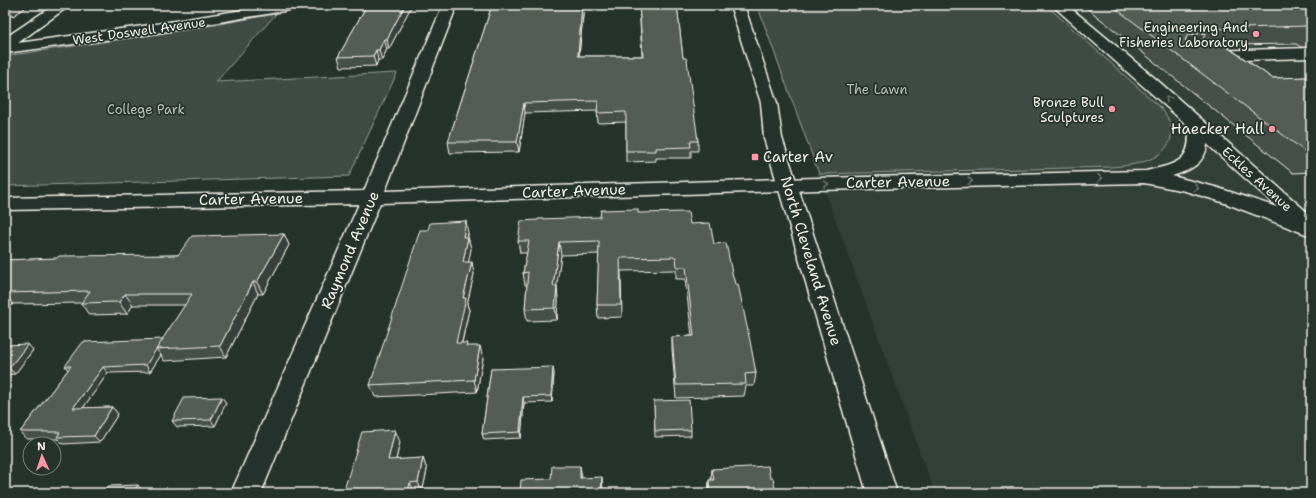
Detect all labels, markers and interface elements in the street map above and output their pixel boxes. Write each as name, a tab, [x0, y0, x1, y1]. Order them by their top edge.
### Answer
street label: West Doswell Avenue	[71, 13, 207, 49]
place label: Engineering And Fisheries Laboratory	[1119, 19, 1248, 51]
marker: Engineering And Fisheries Laboratory	[1251, 29, 1261, 39]
park label: The Lawn	[846, 81, 908, 98]
place label: Bronze Bull Sculptures	[1033, 94, 1104, 126]
one-way arrow	[1165, 96, 1173, 103]
park label: College Park	[107, 101, 185, 118]
marker: Bronze Bull Sculptures	[1107, 104, 1117, 114]
place label: Haecker Hall	[1171, 119, 1264, 139]
marker: Haecker Hall	[1267, 124, 1277, 134]
street label: Eckles Avenue	[1218, 143, 1296, 215]
place label: Carter Av	[763, 147, 833, 167]
marker: Carter Av	[750, 152, 760, 162]
street label: Carter Avenue	[846, 171, 950, 193]
street label: North Cleveland Avenue	[776, 174, 846, 348]
one-way arrow	[1097, 174, 1103, 182]
one-way arrow	[967, 177, 973, 185]
street label: Carter Avenue	[522, 179, 626, 203]
one-way arrow	[823, 179, 829, 188]
one-way arrow	[1192, 183, 1199, 192]
street label: Carter Avenue	[199, 188, 303, 210]
street label: Raymond Avenue	[316, 188, 384, 312]
north arrow	[22, 436, 62, 476]
text: N	[37, 439, 47, 454]

